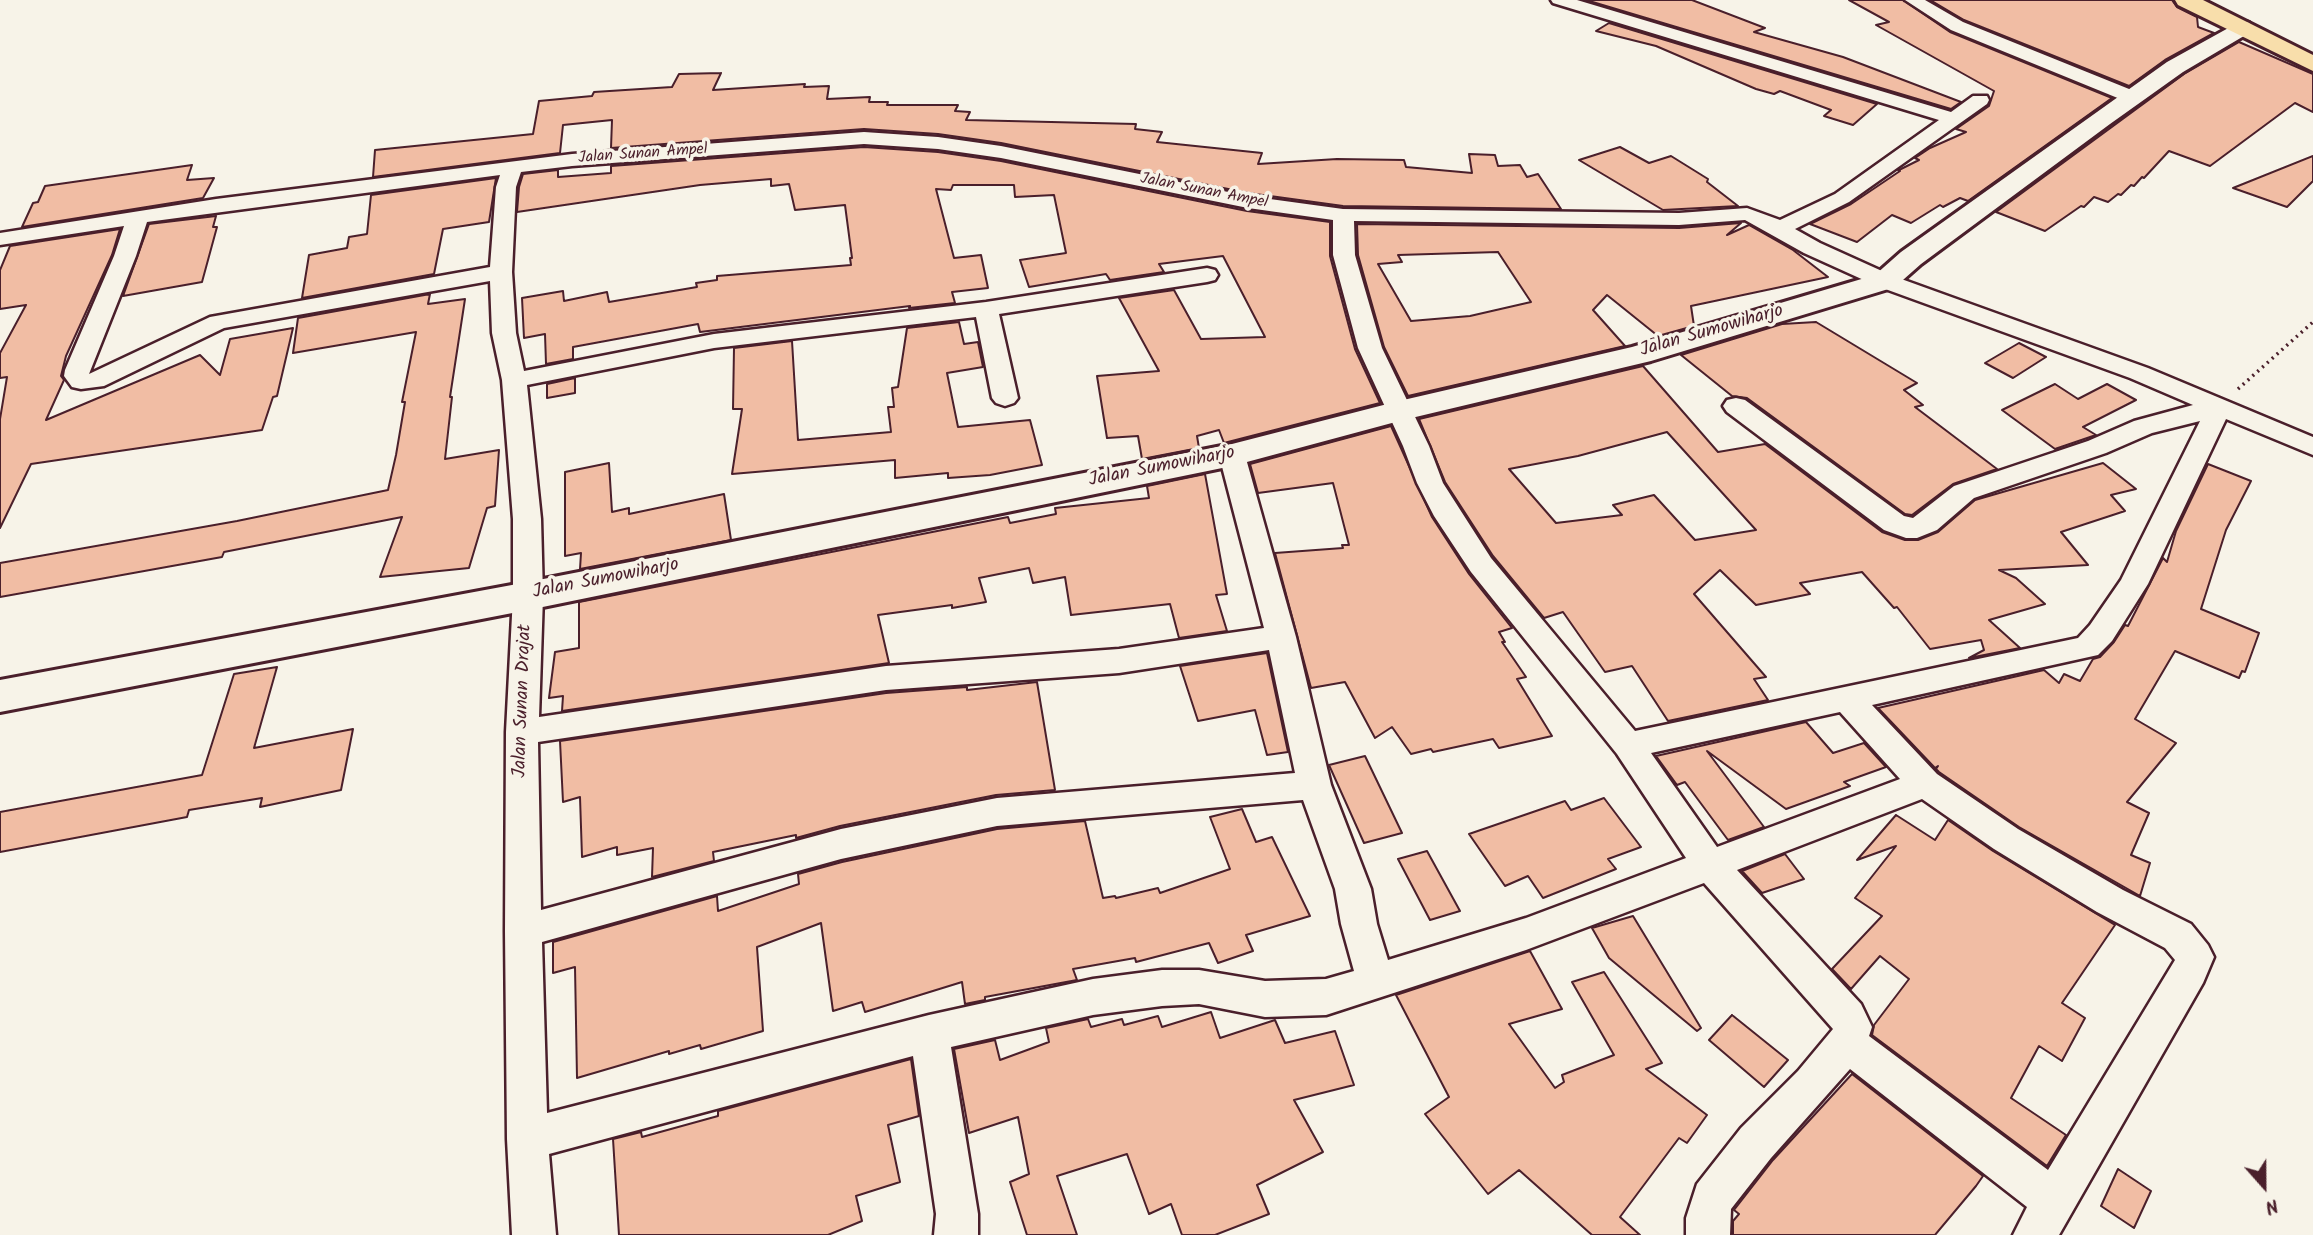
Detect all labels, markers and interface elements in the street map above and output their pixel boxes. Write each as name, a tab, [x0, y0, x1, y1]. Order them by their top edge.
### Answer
street label: Jalan Sunan Ampel	[578, 141, 708, 169]
street label: Jalan Sunan Ampel	[1138, 170, 1270, 214]
street label: Jalan Sumowiharjo	[1638, 301, 1786, 363]
street label: Jalan Sumowiharjo	[1087, 443, 1237, 493]
street label: Jalan Sumowiharjo	[531, 555, 681, 605]
street label: Jalan Sunan Drajat	[510, 624, 538, 778]
north arrow	[2229, 1151, 2299, 1221]
text: N	[2261, 1189, 2283, 1222]

